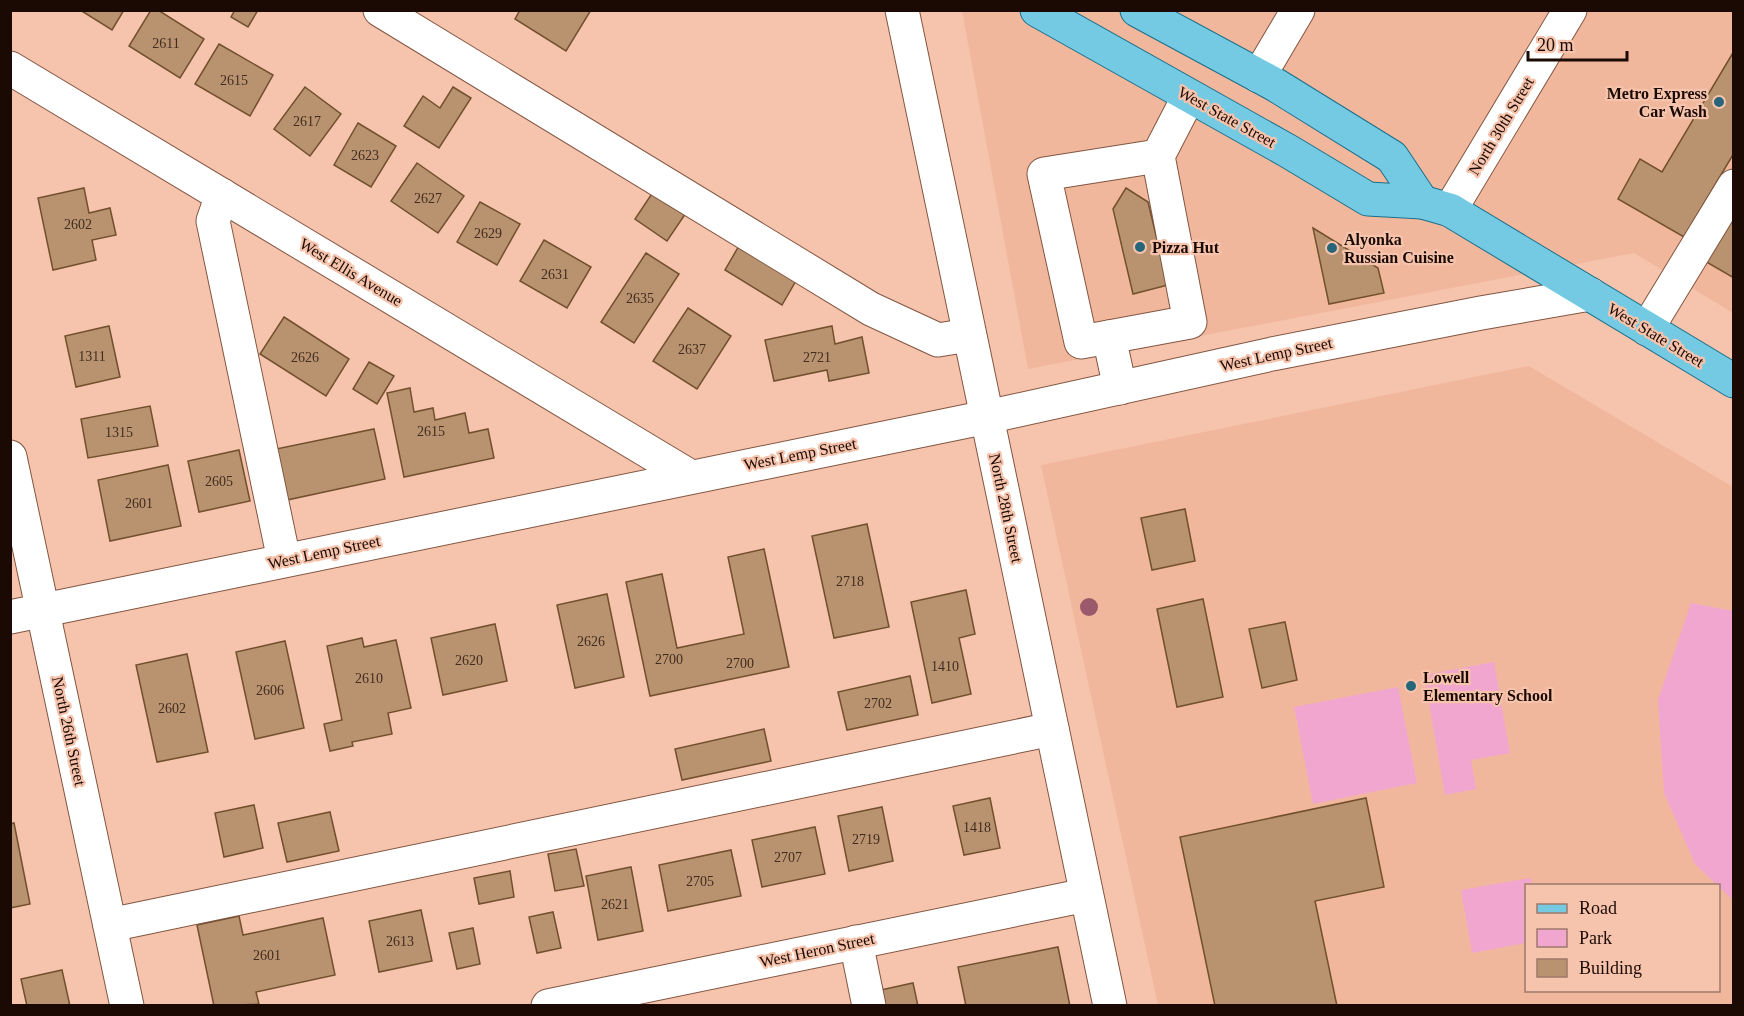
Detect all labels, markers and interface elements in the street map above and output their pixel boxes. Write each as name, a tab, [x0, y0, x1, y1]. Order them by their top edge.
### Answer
scale bar	[1528, 24, 1627, 62]
text: 20 m	[1537, 35, 1574, 55]
house number: 2611	[152, 36, 180, 51]
house number: 2615	[220, 73, 248, 88]
street label: North 30th Street	[1465, 74, 1537, 178]
street label: West State Street	[1175, 83, 1279, 151]
place label: Metro Express Car Wash	[1607, 85, 1707, 120]
marker: Metro Express Car Wash	[1712, 95, 1726, 109]
house number: 2617	[293, 114, 321, 129]
house number: 2623	[351, 148, 379, 163]
house number: 2627	[414, 191, 442, 206]
house number: 2602	[64, 217, 92, 232]
house number: 2629	[474, 226, 502, 241]
place label: Alyonka Russian Cuisine	[1344, 231, 1454, 266]
street label: West Ellis Avenue	[297, 235, 405, 309]
place label: Pizza Hut	[1152, 239, 1220, 256]
marker: Pizza Hut	[1133, 240, 1147, 254]
marker: Alyonka Russian Cuisine	[1325, 241, 1339, 255]
house number: 2631	[541, 267, 569, 282]
house number: 2635	[626, 291, 654, 306]
street label: West State Street	[1605, 300, 1708, 371]
street label: West Lemp Street	[1218, 334, 1334, 375]
house number: 2637	[678, 342, 706, 357]
house number: 1311	[78, 349, 106, 364]
house number: 2626	[291, 350, 319, 365]
house number: 2721	[803, 350, 831, 365]
house number: 2615	[417, 424, 445, 439]
house number: 1315	[105, 425, 133, 440]
street label: West Lemp Street	[742, 435, 858, 474]
street label: North 28th Street	[986, 452, 1026, 565]
house number: 2605	[205, 474, 233, 489]
house number: 2601	[125, 496, 153, 511]
street label: West Lemp Street	[266, 532, 382, 573]
house number: 2718	[836, 574, 864, 589]
house number: 2626	[577, 634, 605, 649]
house number: 2700	[655, 652, 683, 667]
house number: 2620	[455, 653, 483, 668]
house number: 2700	[726, 656, 754, 671]
house number: 1410	[931, 659, 959, 674]
place label: Lowell Elementary School	[1423, 669, 1553, 705]
house number: 2610	[355, 671, 383, 686]
street label: North 26th Street	[49, 675, 89, 788]
marker: Lowell Elementary School	[1404, 679, 1418, 693]
house number: 2606	[256, 683, 284, 698]
house number: 2702	[864, 696, 892, 711]
house number: 2602	[158, 701, 186, 716]
house number: 1418	[963, 820, 991, 835]
house number: 2719	[852, 832, 880, 847]
house number: 2707	[774, 850, 802, 865]
house number: 2705	[686, 874, 714, 889]
legend	[1525, 884, 1720, 992]
house number: 2621	[601, 897, 629, 912]
text: Road	[1579, 898, 1617, 918]
text: Park	[1579, 928, 1612, 948]
street label: West Heron Street	[758, 929, 876, 970]
house number: 2613	[386, 934, 414, 949]
house number: 2601	[253, 948, 281, 963]
text: Building	[1579, 958, 1642, 978]

